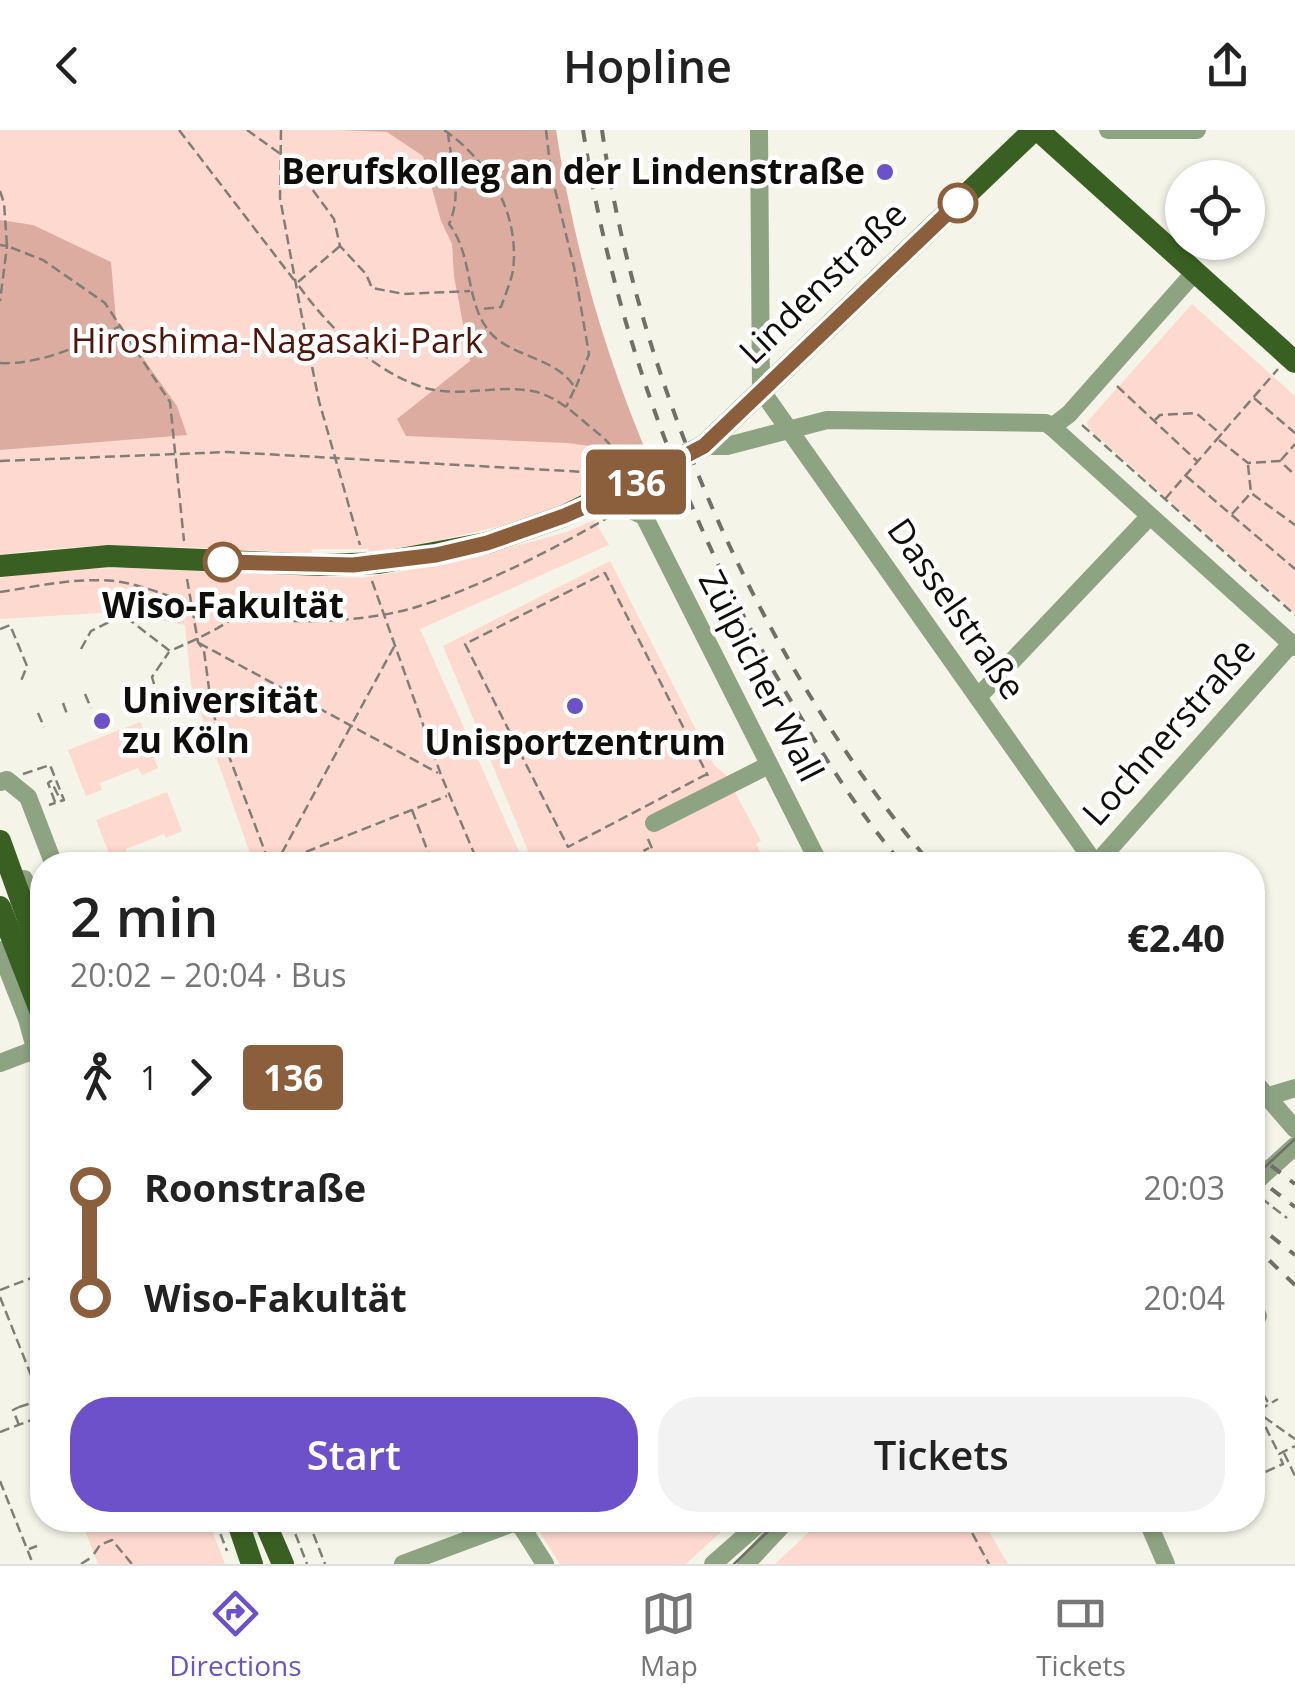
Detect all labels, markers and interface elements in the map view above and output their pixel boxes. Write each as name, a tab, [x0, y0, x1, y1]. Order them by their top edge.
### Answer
text: Hopline	[563, 35, 732, 96]
icon: back	[40, 38, 95, 93]
icon: share	[1200, 38, 1255, 93]
place label: Berufskolleg an der Lindenstraße	[281, 147, 865, 194]
map controls	[1165, 160, 1265, 260]
button: locate	[1165, 160, 1265, 260]
marker: Berufskolleg an der Lindenstraße	[874, 161, 896, 183]
unlabelled marker	[939, 184, 977, 222]
street label: Lindenstraße	[728, 190, 916, 374]
park label: Hiroshima-Nagasaki-Park	[71, 316, 484, 363]
line badge: 136	[578, 450, 694, 514]
text: 136	[606, 459, 666, 506]
street label: Dasselstraße	[877, 508, 1037, 708]
marker: Wiso-Fakultät	[204, 543, 242, 581]
street label: Zülpicher Wall	[689, 562, 836, 789]
place label: Wiso-Fakultät	[102, 581, 344, 628]
street label: Lochnerstraße	[1071, 627, 1265, 835]
place label: Universität zu Köln	[122, 676, 318, 763]
marker: Unisportzentrum	[564, 695, 586, 717]
marker: Universität zu Köln	[91, 710, 113, 732]
place label: Unisportzentrum	[424, 718, 726, 765]
text: 2 min	[70, 878, 218, 953]
text: €2.40	[1127, 911, 1225, 963]
text: 20:02 – 20:04 · Bus	[70, 953, 346, 996]
icon: walk	[70, 1050, 125, 1105]
icon: forward	[173, 1050, 228, 1105]
text: 136	[263, 1054, 323, 1101]
text: 1	[140, 1056, 158, 1099]
text: Roonstraße	[144, 1161, 366, 1213]
text: 20:03	[1143, 1166, 1225, 1209]
text: Wiso-Fakultät	[144, 1271, 407, 1323]
text: 20:04	[1143, 1276, 1225, 1319]
button: Start	[70, 1397, 638, 1512]
button: Tickets	[658, 1397, 1225, 1512]
tab: Directions	[169, 1586, 302, 1684]
tab: Map	[640, 1586, 698, 1684]
tab: Tickets	[1036, 1586, 1126, 1684]

